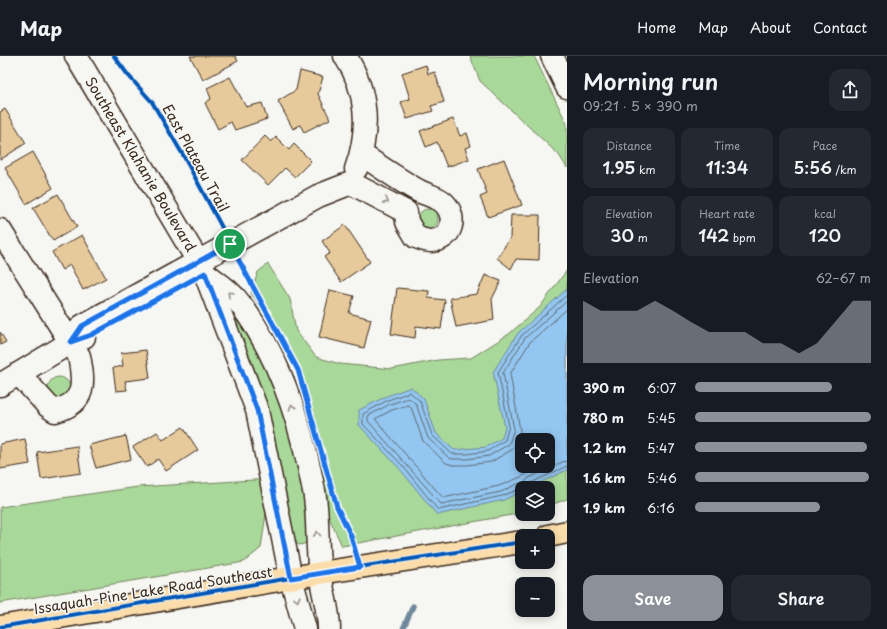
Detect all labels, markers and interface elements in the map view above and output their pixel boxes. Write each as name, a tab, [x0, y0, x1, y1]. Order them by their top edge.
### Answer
text: Map	[20, 14, 62, 42]
text: Home	[637, 17, 676, 38]
text: Map	[698, 17, 728, 38]
text: About	[750, 17, 791, 38]
text: Contact	[813, 17, 867, 38]
text: Morning run	[583, 64, 718, 97]
button: share	[829, 69, 871, 111]
street label: Southeast Klahanie Boulevard	[80, 73, 202, 256]
text: 09:21 · 5 × 390 m	[583, 96, 698, 115]
street label: East Plateau Trail	[158, 100, 234, 216]
text: Distance	[606, 137, 652, 154]
text: Time	[714, 137, 740, 154]
text: Pace	[813, 137, 837, 154]
text: 1.95	[602, 154, 635, 180]
text: 11:34	[706, 154, 748, 180]
text: 5:56	[793, 154, 832, 180]
text: km	[635, 161, 656, 178]
text: /km	[832, 161, 857, 178]
one-way arrow	[382, 197, 389, 204]
text: Elevation	[605, 205, 653, 222]
text: Heart rate	[699, 205, 755, 222]
text: kcal	[814, 205, 836, 222]
text: 30	[610, 222, 634, 248]
text: 142	[698, 222, 729, 248]
text: 120	[809, 222, 841, 248]
pin	[213, 227, 247, 261]
text: m	[634, 229, 648, 246]
text: bpm	[729, 229, 756, 246]
icon: arrive	[219, 233, 241, 255]
text: Elevation	[583, 268, 639, 287]
text: 62–67 m	[816, 268, 871, 287]
one-way arrow	[228, 292, 235, 299]
text: 390 m	[583, 378, 625, 397]
text: 6:07	[647, 378, 676, 397]
one-way arrow	[288, 404, 296, 411]
text: 780 m	[583, 408, 624, 427]
text: 5:45	[647, 408, 676, 427]
map controls	[515, 433, 555, 617]
button: locate	[515, 433, 555, 473]
text: 1.2 km	[583, 438, 626, 457]
text: 5:47	[647, 438, 674, 457]
text: 1.6 km	[583, 468, 625, 487]
text: 5:46	[647, 468, 677, 487]
button: layers	[515, 481, 555, 521]
text: 1.9 km	[583, 498, 625, 517]
text: 6:16	[647, 498, 675, 517]
button: +	[515, 529, 555, 569]
one-way arrow	[312, 531, 321, 537]
street label: Issaquah-Pine Lake Road Southeast	[32, 561, 274, 619]
button: Save	[583, 575, 723, 621]
button: Share	[731, 575, 871, 621]
button: −	[515, 577, 555, 617]
one-way arrow	[292, 596, 301, 603]

